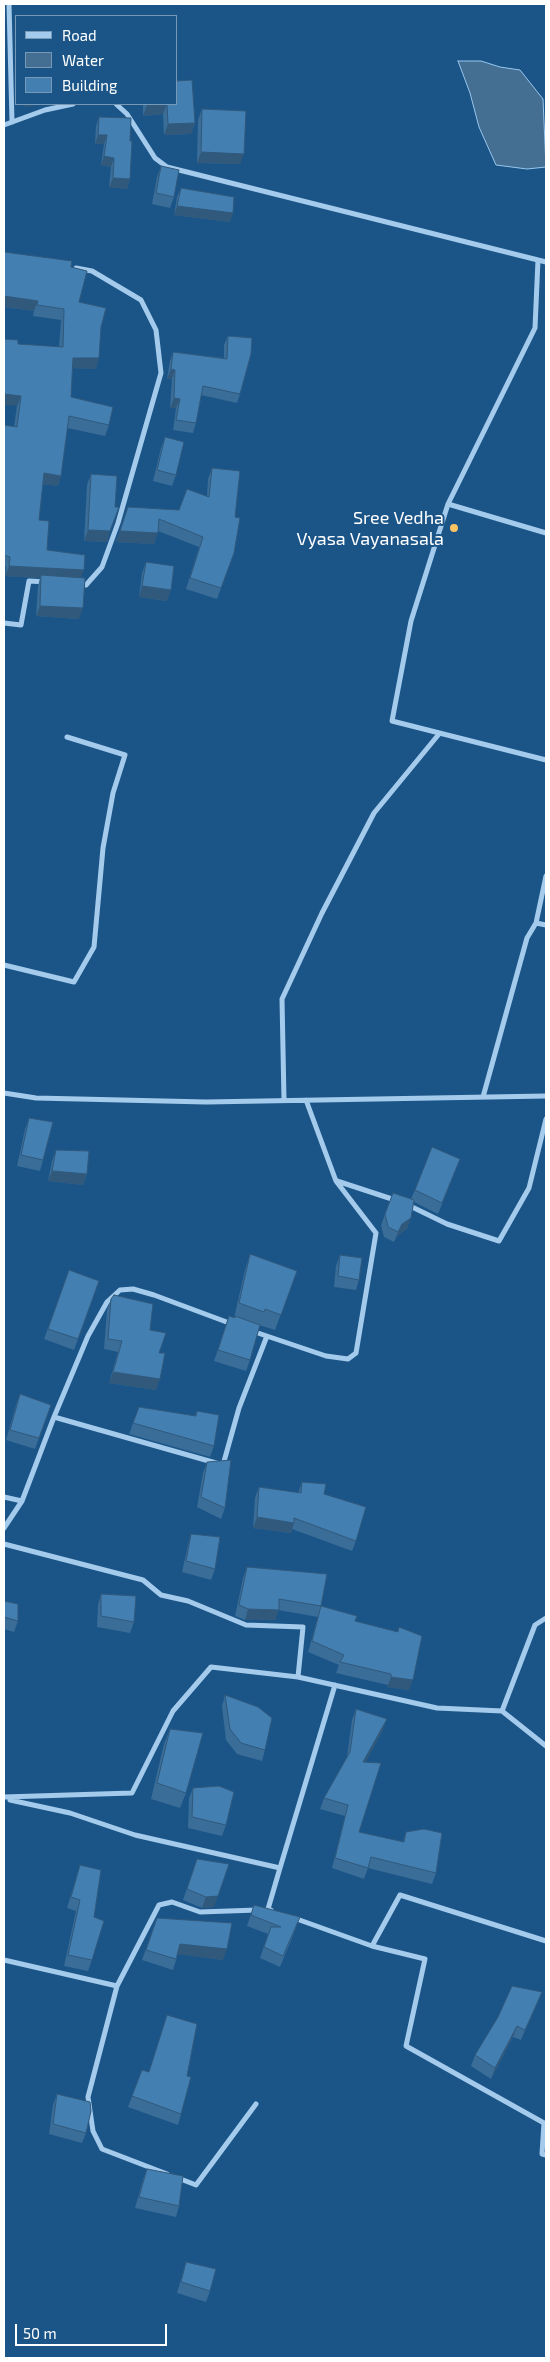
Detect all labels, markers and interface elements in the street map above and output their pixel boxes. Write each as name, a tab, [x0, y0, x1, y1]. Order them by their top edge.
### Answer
legend	[15, 15, 178, 105]
text: Road	[62, 26, 97, 44]
text: Water	[62, 51, 104, 69]
text: Building	[62, 76, 117, 94]
place label: Sree Vedha Vyasa Vayanasala	[296, 507, 444, 550]
marker: Sree Vedha Vyasa Vayanasala	[448, 522, 460, 534]
scale bar	[18, 2314, 170, 2346]
text: 50 m	[23, 2324, 57, 2342]

